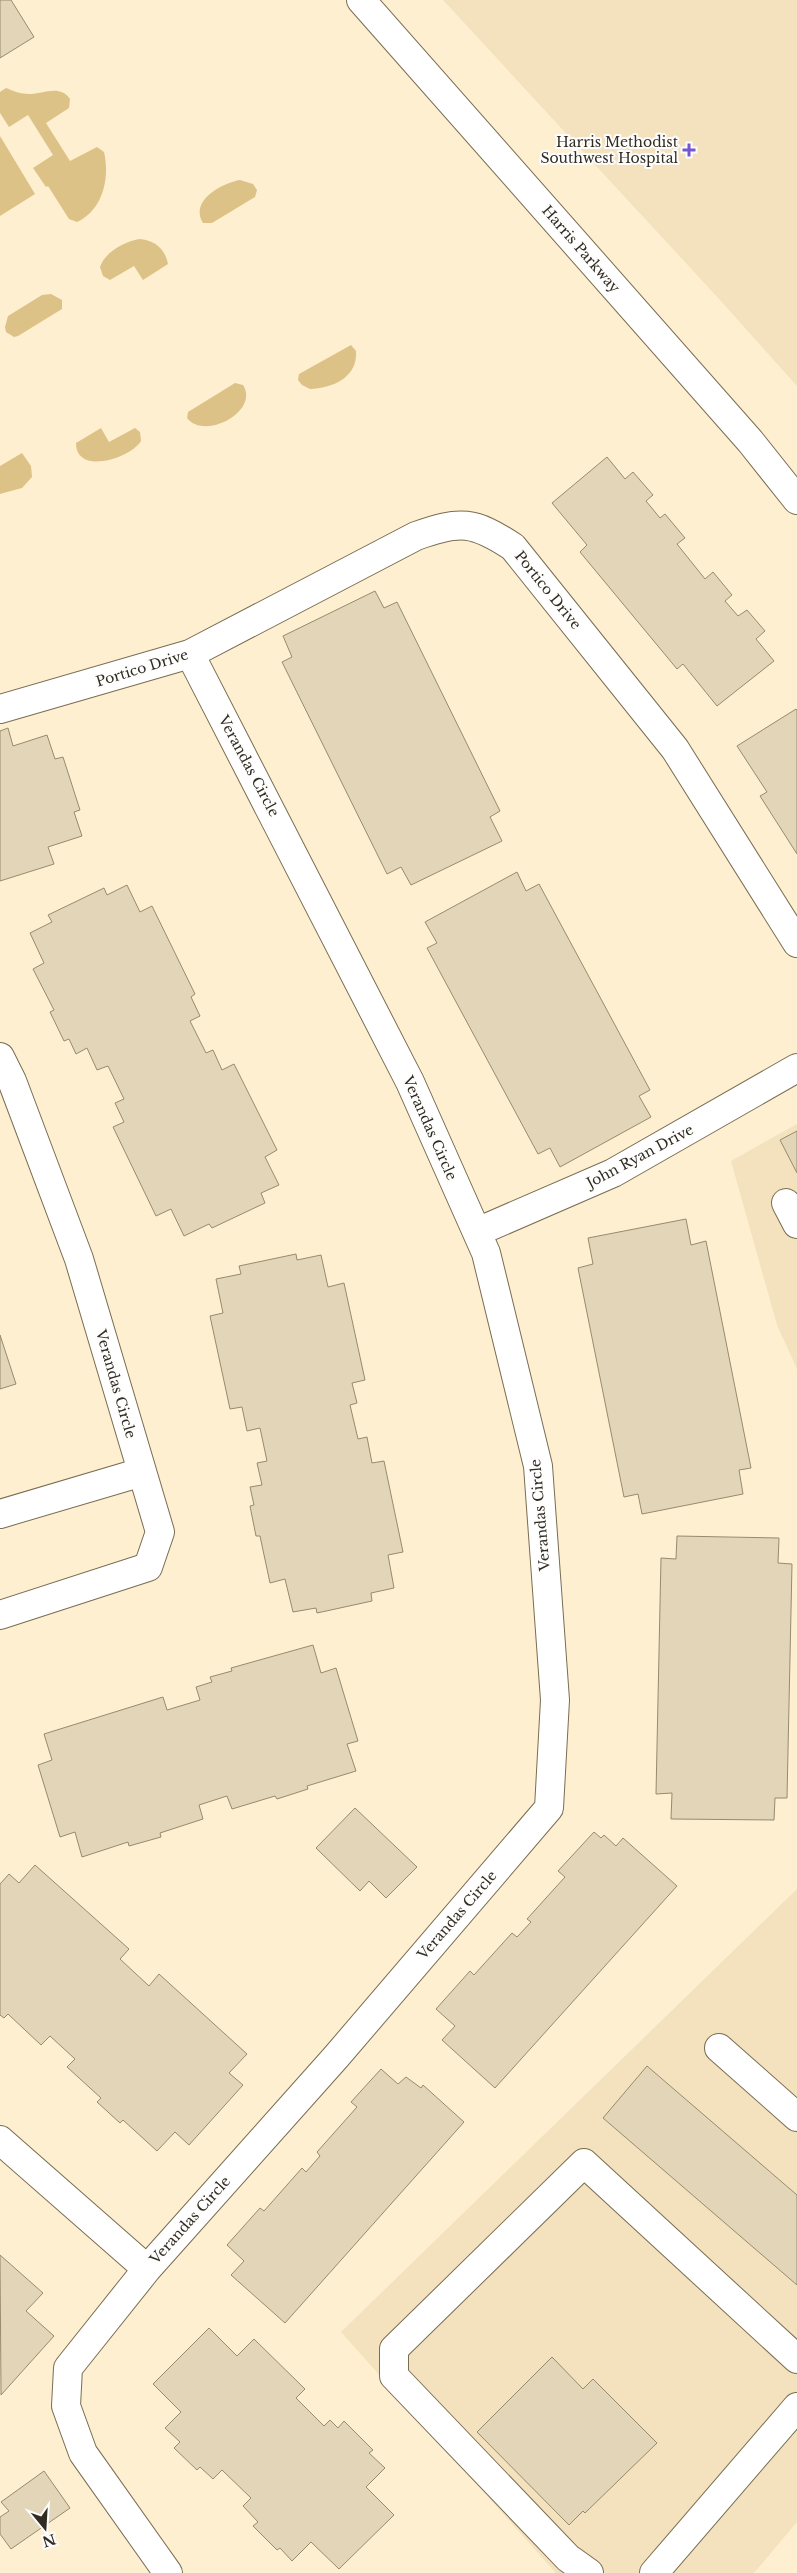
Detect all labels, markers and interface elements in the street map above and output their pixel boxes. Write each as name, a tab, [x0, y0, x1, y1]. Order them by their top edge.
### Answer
place label: Harris Methodist Southwest Hospital	[540, 133, 679, 167]
marker: Harris Methodist Southwest Hospital	[682, 143, 696, 157]
street label: Harris Parkway	[538, 202, 624, 296]
street label: Portico Drive	[511, 547, 585, 633]
street label: Portico Drive	[94, 645, 190, 691]
street label: Verandas Circle	[214, 711, 283, 820]
street label: Verandas Circle	[399, 1072, 461, 1183]
street label: John Ryan Drive	[582, 1120, 696, 1193]
street label: Verandas Circle	[92, 1327, 140, 1440]
street label: Verandas Circle	[526, 1458, 554, 1573]
street label: Verandas Circle	[413, 1867, 501, 1964]
street label: Verandas Circle	[145, 2172, 234, 2268]
north arrow	[20, 2503, 70, 2553]
text: N	[40, 2530, 58, 2551]

